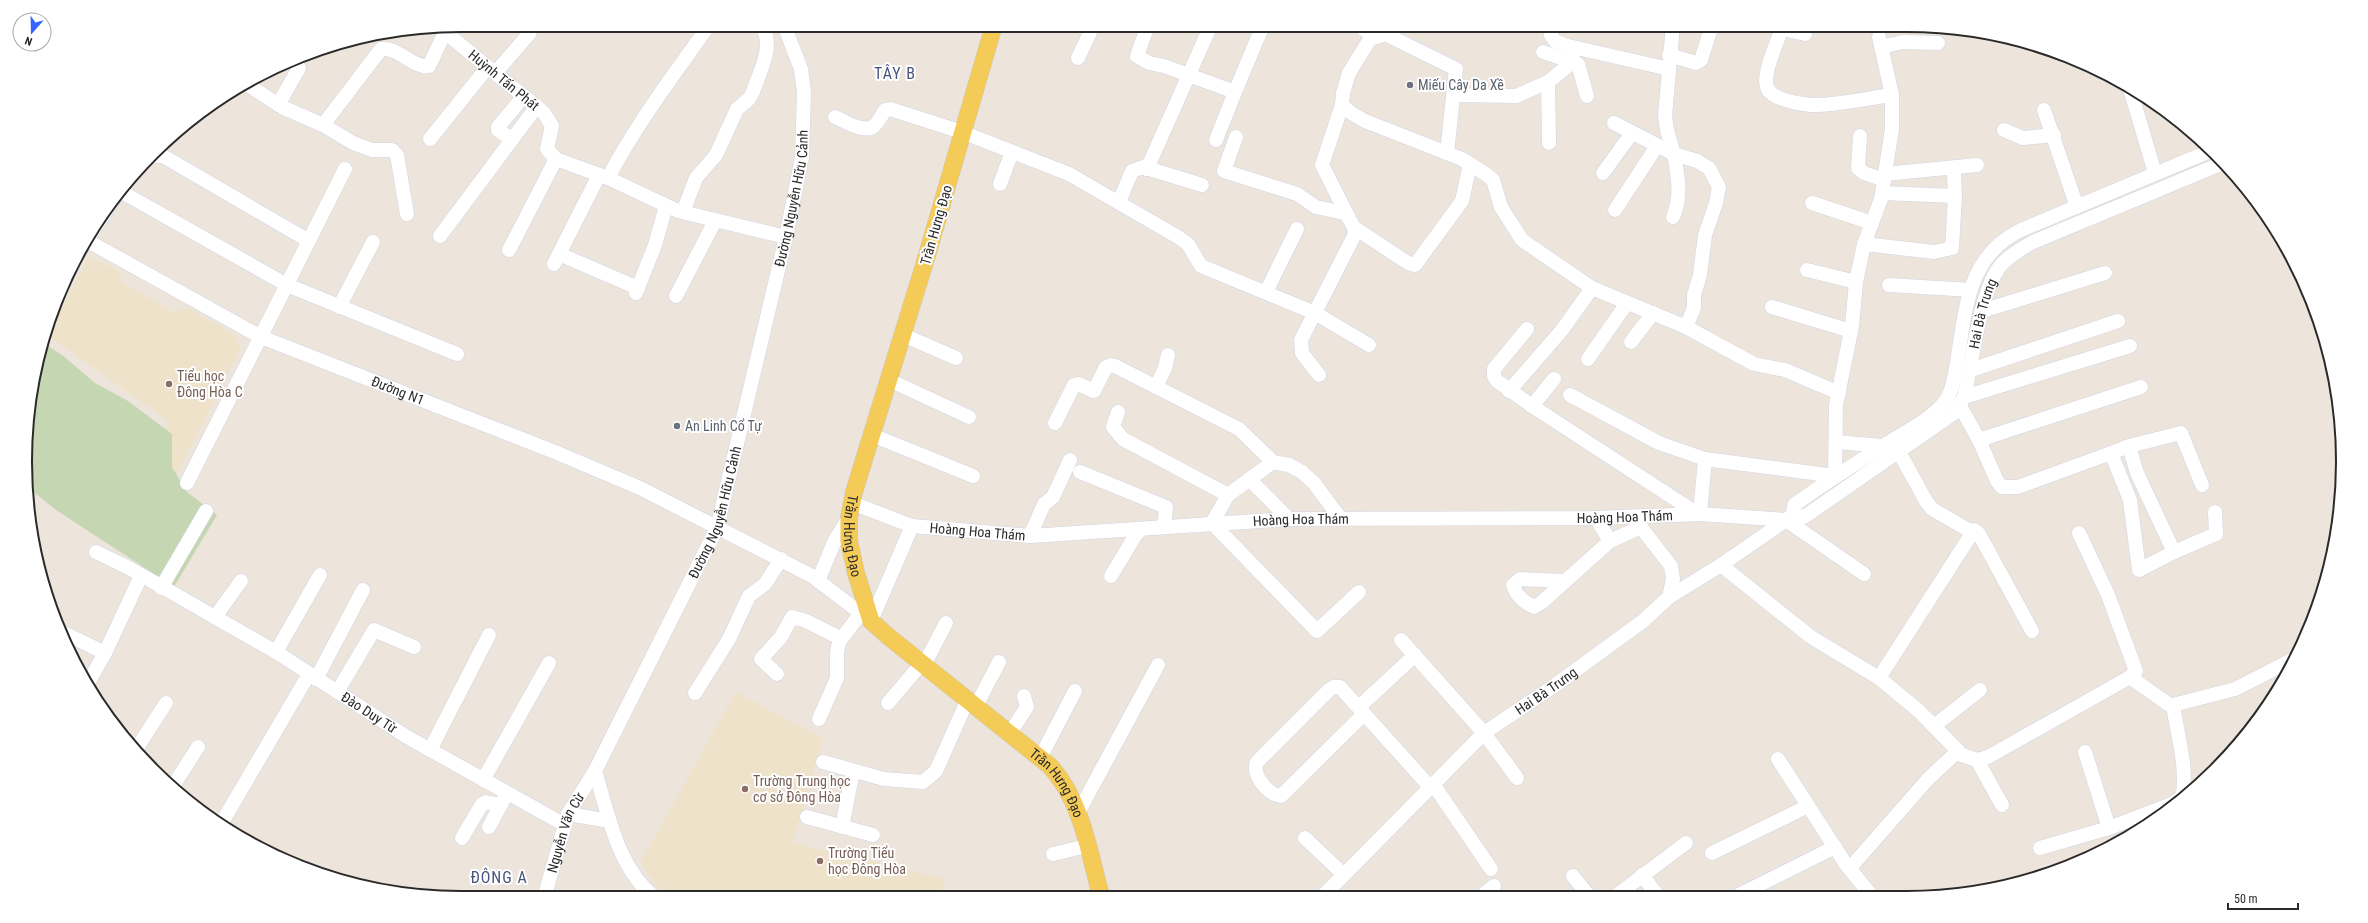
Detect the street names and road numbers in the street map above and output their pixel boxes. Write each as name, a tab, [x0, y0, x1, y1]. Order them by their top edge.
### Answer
street label: Huỳnh Tấn Phát	[465, 47, 542, 114]
street label: Đường Nguyễn Hữu Cảnh	[771, 130, 811, 268]
street label: Trần Hưng Đạo	[917, 183, 955, 267]
street label: Hai Bà Trưng	[1966, 276, 2000, 350]
street label: Đường N1	[369, 373, 427, 408]
street label: Đường Nguyễn Hữu Cảnh	[685, 445, 744, 581]
street label: Trần Hưng Đạo	[841, 494, 865, 579]
street label: Hoàng Hoa Thám	[1577, 507, 1673, 526]
street label: Hoàng Hoa Thám	[1252, 511, 1349, 529]
street label: Hoàng Hoa Thám	[929, 520, 1026, 544]
street label: Hai Bà Trưng	[1512, 664, 1580, 718]
street label: Đào Duy Từ	[338, 689, 400, 736]
street label: Trần Hưng Đạo	[1026, 745, 1087, 820]
street label: Nguyễn Văn Cừ	[544, 789, 588, 875]

